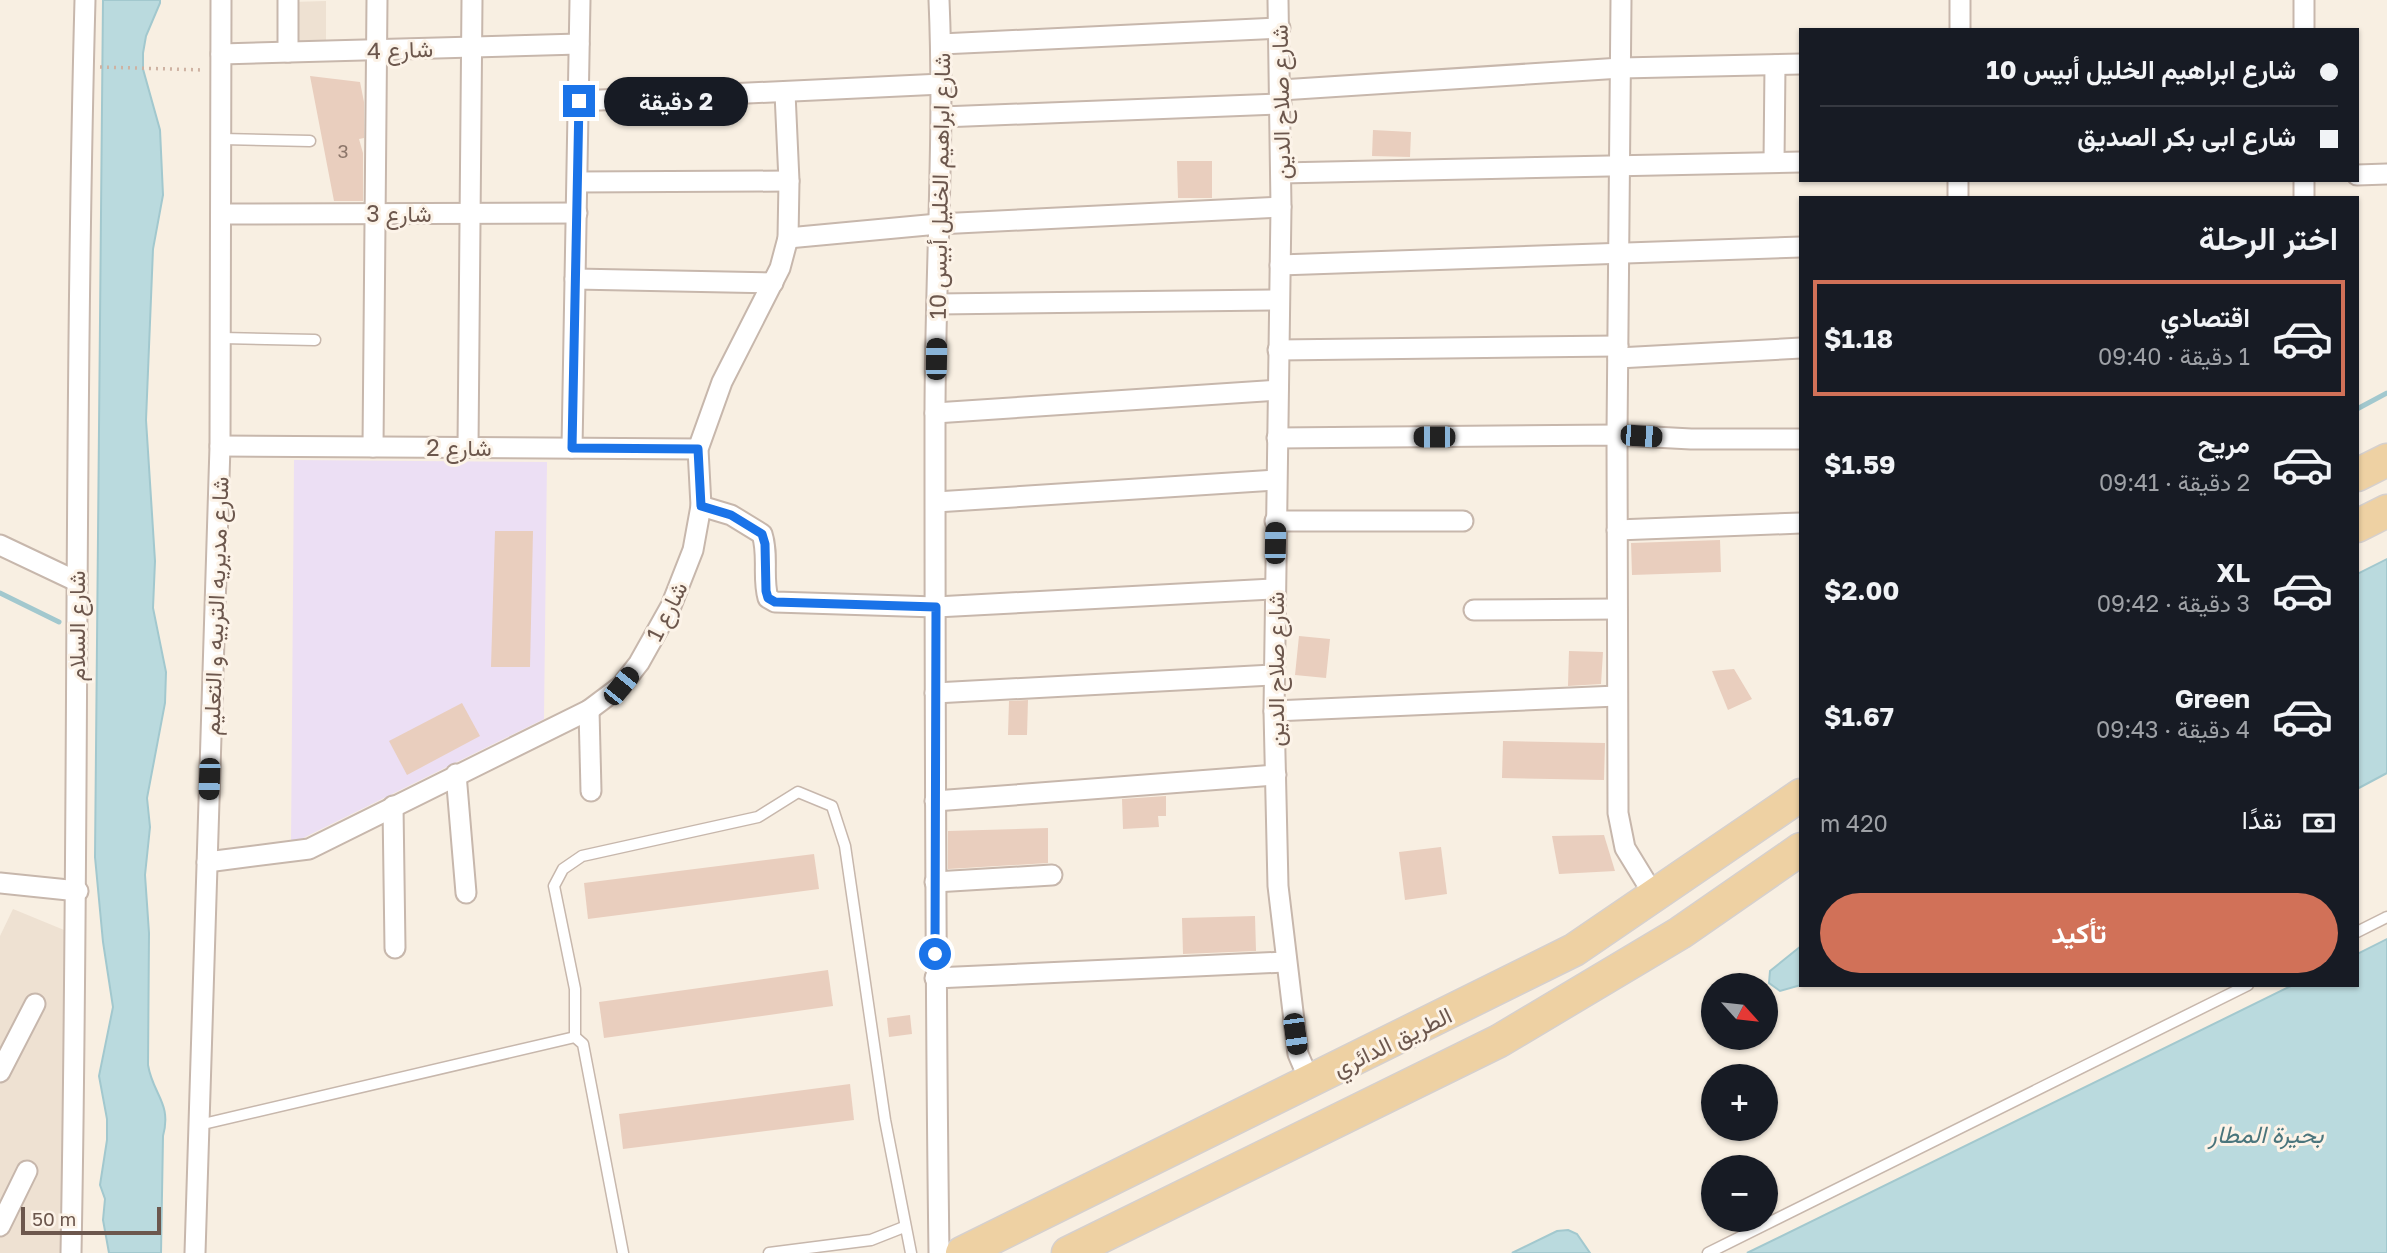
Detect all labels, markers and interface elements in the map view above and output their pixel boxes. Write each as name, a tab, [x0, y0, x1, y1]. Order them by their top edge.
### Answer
street label: شارع صلاح الدين	[1265, 24, 1298, 180]
street label: شارع 4	[367, 34, 434, 67]
street label: شارع ابراهيم الخليل أبيس 10	[923, 52, 958, 320]
text: شارع ابراهيم الخليل أبيس 10	[1986, 54, 2296, 85]
callout: 2 دقيقة	[604, 76, 747, 126]
route end	[563, 85, 595, 117]
text: 2 دقيقة	[639, 87, 713, 115]
text: شارع ابى بكر الصديق	[2077, 121, 2296, 152]
house number: 3	[337, 139, 349, 162]
street label: شارع 3	[366, 199, 432, 230]
text: اختر الرحلة	[2199, 219, 2338, 257]
text: اقتصادي	[2161, 302, 2250, 333]
icon: car	[2271, 307, 2334, 370]
text: $1.18	[1824, 323, 1893, 354]
car	[926, 338, 947, 380]
text: 1 دقيقة · 09:40	[2098, 342, 2250, 370]
car	[1620, 424, 1663, 448]
car	[1414, 427, 1456, 448]
text: مريح	[2198, 428, 2250, 459]
street label: شارع 2	[426, 433, 492, 464]
icon: car	[2271, 433, 2334, 496]
text: $1.59	[1824, 449, 1896, 480]
text: 2 دقيقة · 09:41	[2099, 468, 2250, 496]
street label: شارع مديريه التربيه و التعليم	[196, 476, 237, 736]
car	[1265, 522, 1286, 564]
text: XL	[2216, 557, 2250, 588]
icon: car	[2271, 559, 2334, 622]
street label: شارع السلام	[62, 571, 93, 681]
text: $2.00	[1824, 575, 1899, 606]
street label: شارع 1	[639, 577, 695, 647]
text: 3 دقيقة · 09:42	[2097, 589, 2250, 617]
street label: شارع صلاح الدين	[1261, 592, 1292, 746]
car	[600, 663, 643, 709]
text: Green	[2175, 683, 2250, 714]
icon: car	[2271, 685, 2334, 748]
text: $1.67	[1824, 701, 1894, 732]
text: 4 دقيقة · 09:43	[2096, 715, 2250, 743]
car	[198, 758, 221, 800]
text: نقدًا	[2242, 804, 2282, 835]
icon: cash	[2300, 804, 2338, 842]
text: 420 m	[1820, 809, 1888, 837]
button: تأكيد	[1820, 893, 2338, 973]
route start	[919, 938, 951, 970]
north arrow	[1701, 973, 1778, 1050]
map controls	[1701, 973, 1778, 1232]
street label: الطريق الدائري	[1328, 1000, 1459, 1087]
car	[1282, 1012, 1309, 1056]
button: +	[1701, 1064, 1778, 1141]
water label: بحيرة المطار	[2207, 1119, 2324, 1150]
button: −	[1701, 1155, 1778, 1232]
scale bar	[21, 1204, 161, 1236]
text: 50 m	[32, 1207, 76, 1230]

